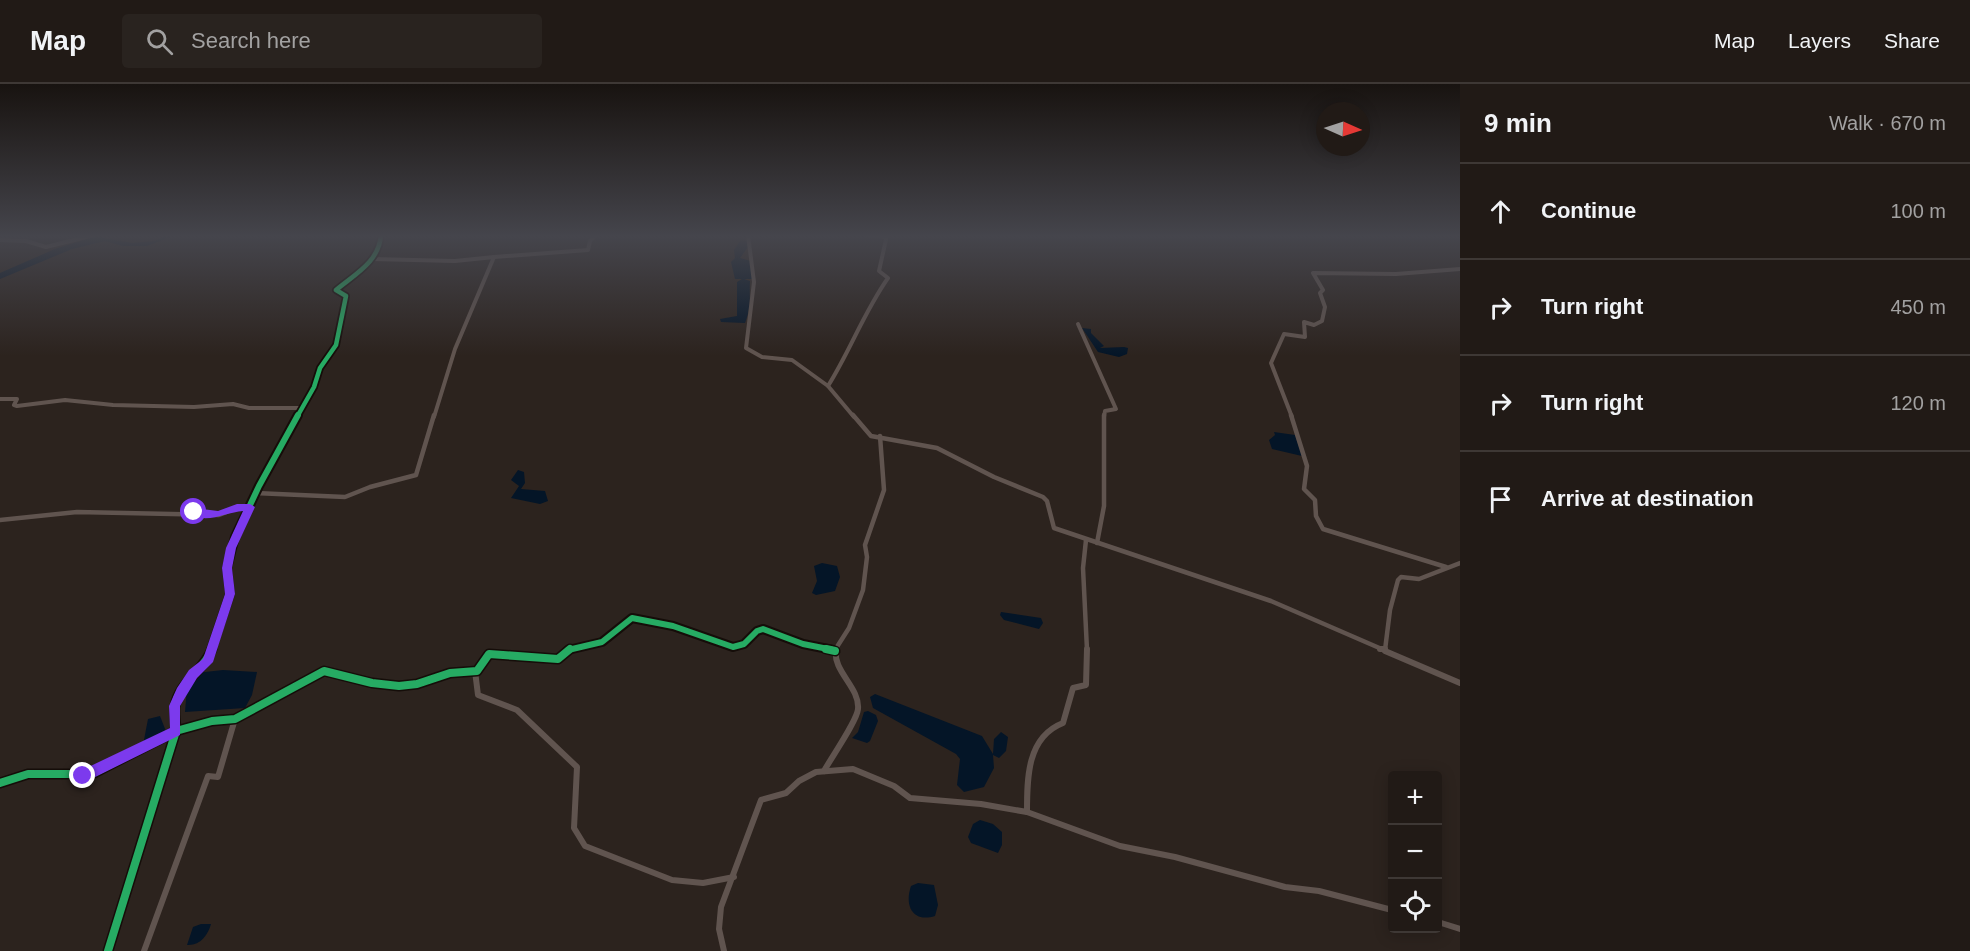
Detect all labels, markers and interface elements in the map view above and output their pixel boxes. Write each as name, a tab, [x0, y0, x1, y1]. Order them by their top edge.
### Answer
search box	[122, 14, 542, 68]
text: Map	[30, 25, 86, 56]
icon: search	[143, 25, 176, 58]
text: Search here	[191, 28, 311, 53]
text: Map	[1714, 29, 1755, 52]
text: Layers	[1788, 29, 1851, 52]
text: Share	[1884, 29, 1940, 52]
north arrow	[1316, 102, 1370, 156]
text: 9 min	[1484, 108, 1552, 138]
text: Walk · 670 m	[1829, 112, 1946, 134]
icon: ahead	[1484, 195, 1517, 228]
text: Continue	[1541, 198, 1636, 223]
text: 100 m	[1890, 200, 1946, 222]
icon: right	[1484, 291, 1517, 324]
text: Turn right	[1541, 294, 1643, 319]
text: 450 m	[1890, 296, 1946, 318]
icon: right	[1484, 387, 1517, 420]
text: Turn right	[1541, 390, 1643, 415]
text: 120 m	[1890, 392, 1946, 414]
icon: arrive	[1484, 483, 1517, 516]
text: Arrive at destination	[1541, 486, 1754, 511]
route start	[180, 498, 206, 524]
route end	[69, 762, 95, 788]
map controls	[1388, 771, 1442, 933]
button: +	[1388, 771, 1442, 825]
button: −	[1388, 825, 1442, 879]
button: locate	[1388, 879, 1442, 933]

